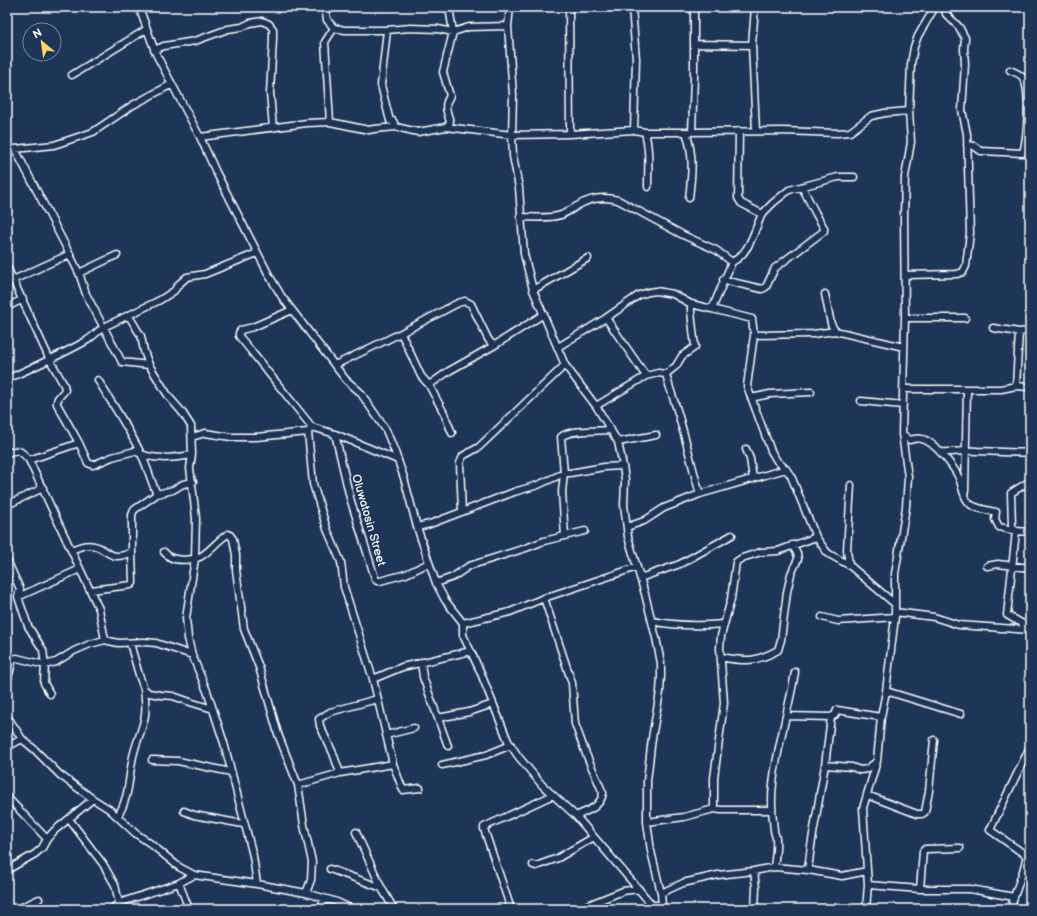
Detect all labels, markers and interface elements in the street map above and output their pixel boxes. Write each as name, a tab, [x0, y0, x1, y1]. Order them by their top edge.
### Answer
north arrow	[22, 22, 62, 62]
text: N	[31, 26, 44, 41]
street label: Oluwatosin Street	[348, 472, 389, 568]

